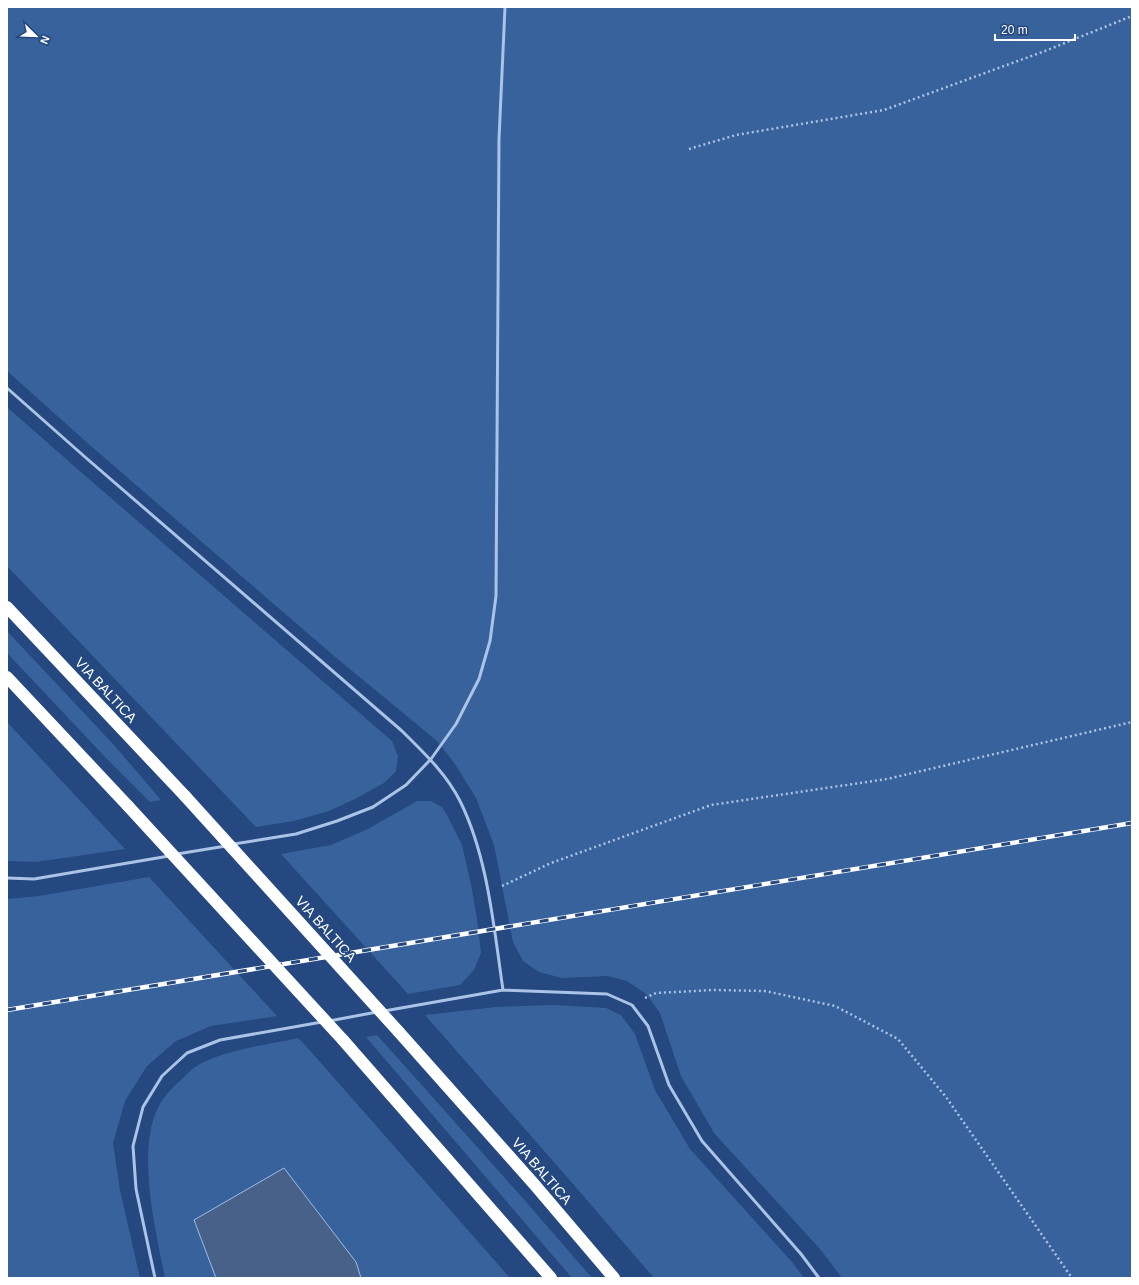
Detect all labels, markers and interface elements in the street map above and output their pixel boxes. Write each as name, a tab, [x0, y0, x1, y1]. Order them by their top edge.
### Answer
north arrow	[16, 16, 56, 56]
scale bar	[995, 16, 1075, 42]
text: 20 m	[1001, 23, 1028, 37]
text: N	[38, 34, 52, 46]
street label: VIA BALTICA	[72, 654, 141, 726]
street label: VIA BALTICA	[292, 893, 360, 966]
street label: VIA BALTICA	[509, 1134, 576, 1208]

